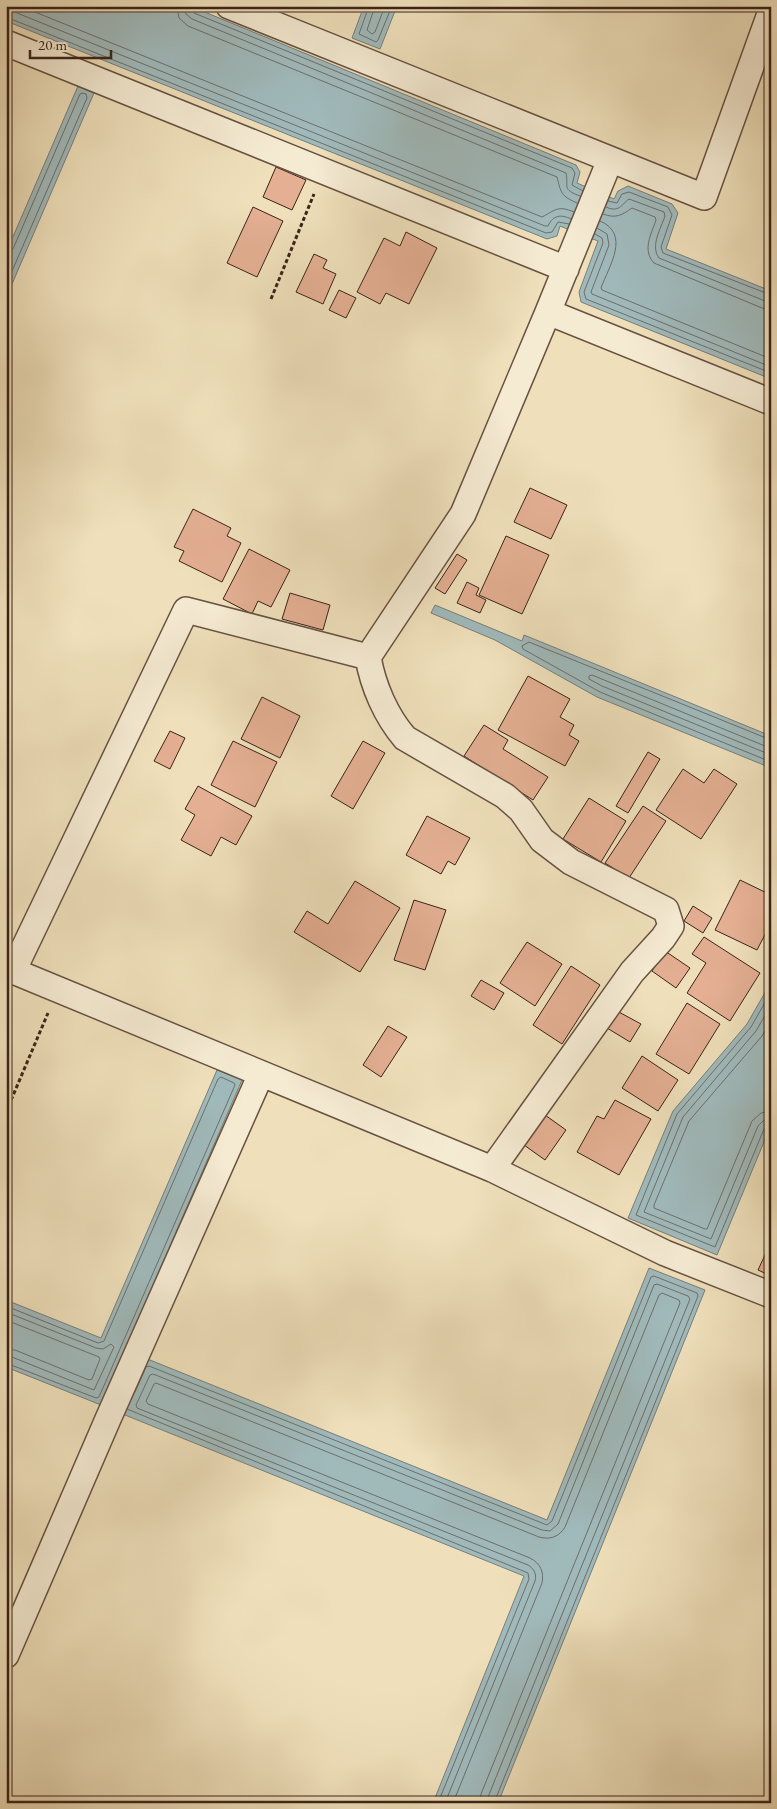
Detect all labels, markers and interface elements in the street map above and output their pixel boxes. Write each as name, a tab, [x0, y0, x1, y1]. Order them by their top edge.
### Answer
scale bar	[30, 28, 111, 60]
text: 20 m	[38, 35, 67, 54]

